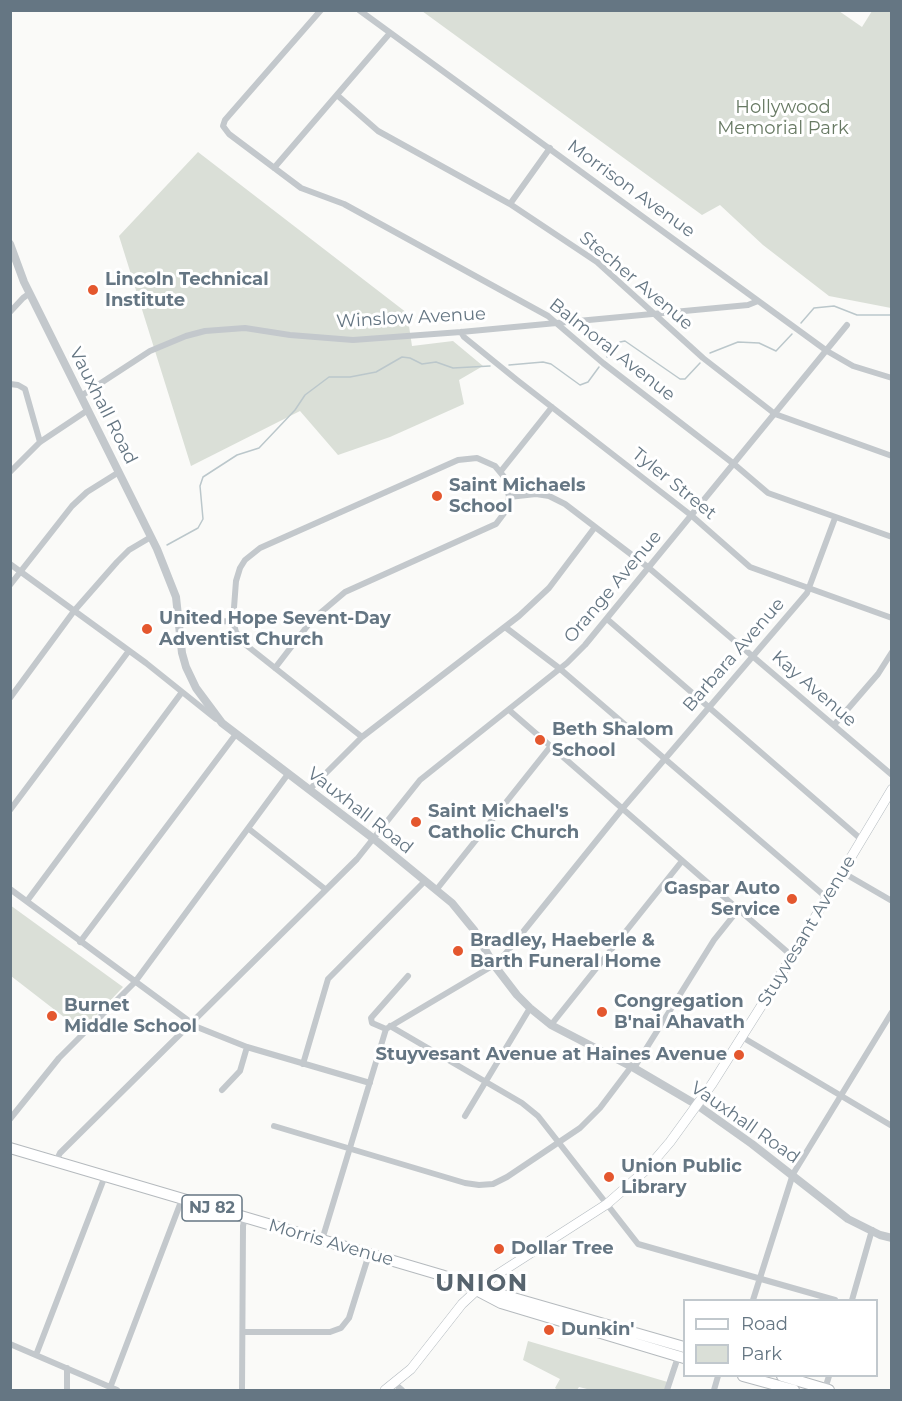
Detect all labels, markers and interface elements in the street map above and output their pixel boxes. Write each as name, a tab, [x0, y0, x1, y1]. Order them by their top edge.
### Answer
park label: Hollywood Memorial Park	[717, 97, 849, 140]
street label: Morrison Avenue	[563, 135, 699, 243]
street label: Stecher Avenue	[575, 227, 697, 335]
place label: Lincoln Technical Institute	[105, 269, 269, 312]
marker: Lincoln Technical Institute	[86, 283, 100, 297]
street label: Balmoral Avenue	[545, 294, 679, 406]
street label: Winslow Avenue	[336, 303, 486, 333]
street label: Vauxhall Road	[64, 344, 142, 468]
street label: Tyler Street	[628, 443, 720, 525]
place label: Saint Michaels School	[449, 475, 586, 518]
marker: Saint Michaels School	[430, 489, 444, 503]
street label: Orange Avenue	[560, 526, 666, 648]
street label: Barbara Avenue	[679, 594, 789, 716]
place label: United Hope Sevent-Day Adventist Church	[159, 608, 391, 650]
marker: United Hope Sevent-Day Adventist Church	[140, 622, 154, 636]
street label: Kay Avenue	[767, 646, 861, 732]
place label: Beth Shalom School	[552, 719, 674, 762]
marker: Beth Shalom School	[533, 733, 547, 747]
street label: Vauxhall Road	[303, 763, 417, 859]
place label: Saint Michael's Catholic Church	[428, 801, 579, 844]
marker: Saint Michael's Catholic Church	[409, 815, 423, 829]
street label: Stuyvesant Avenue	[753, 852, 861, 1010]
place label: Gaspar Auto Service	[664, 878, 780, 920]
marker: Gaspar Auto Service	[785, 892, 799, 906]
place label: Bradley, Haeberle & Barth Funeral Home	[470, 930, 661, 972]
marker: Bradley, Haeberle & Barth Funeral Home	[451, 944, 465, 958]
place label: Congregation B'nai Ahavath	[614, 991, 745, 1034]
place label: Burnet Middle School	[64, 995, 197, 1038]
marker: Congregation B'nai Ahavath	[595, 1005, 609, 1019]
marker: Burnet Middle School	[45, 1009, 59, 1023]
place label: Stuyvesant Avenue at Haines Avenue	[376, 1044, 727, 1066]
marker: Stuyvesant Avenue at Haines Avenue	[732, 1048, 746, 1062]
street label: Vauxhall Road	[686, 1077, 804, 1169]
place label: Union Public Library	[621, 1156, 742, 1198]
marker: Union Public Library	[602, 1170, 616, 1184]
road number: NJ 82	[182, 1195, 242, 1221]
street label: Morris Avenue	[266, 1215, 396, 1271]
place label: Dollar Tree	[511, 1238, 614, 1260]
marker: Dollar Tree	[492, 1242, 506, 1256]
district label: UNION	[435, 1270, 529, 1298]
legend	[683, 1299, 878, 1377]
text: Road	[741, 1313, 788, 1335]
place label: Dunkin'	[561, 1319, 634, 1341]
marker: Dunkin'	[542, 1323, 556, 1337]
text: Park	[741, 1343, 782, 1365]

